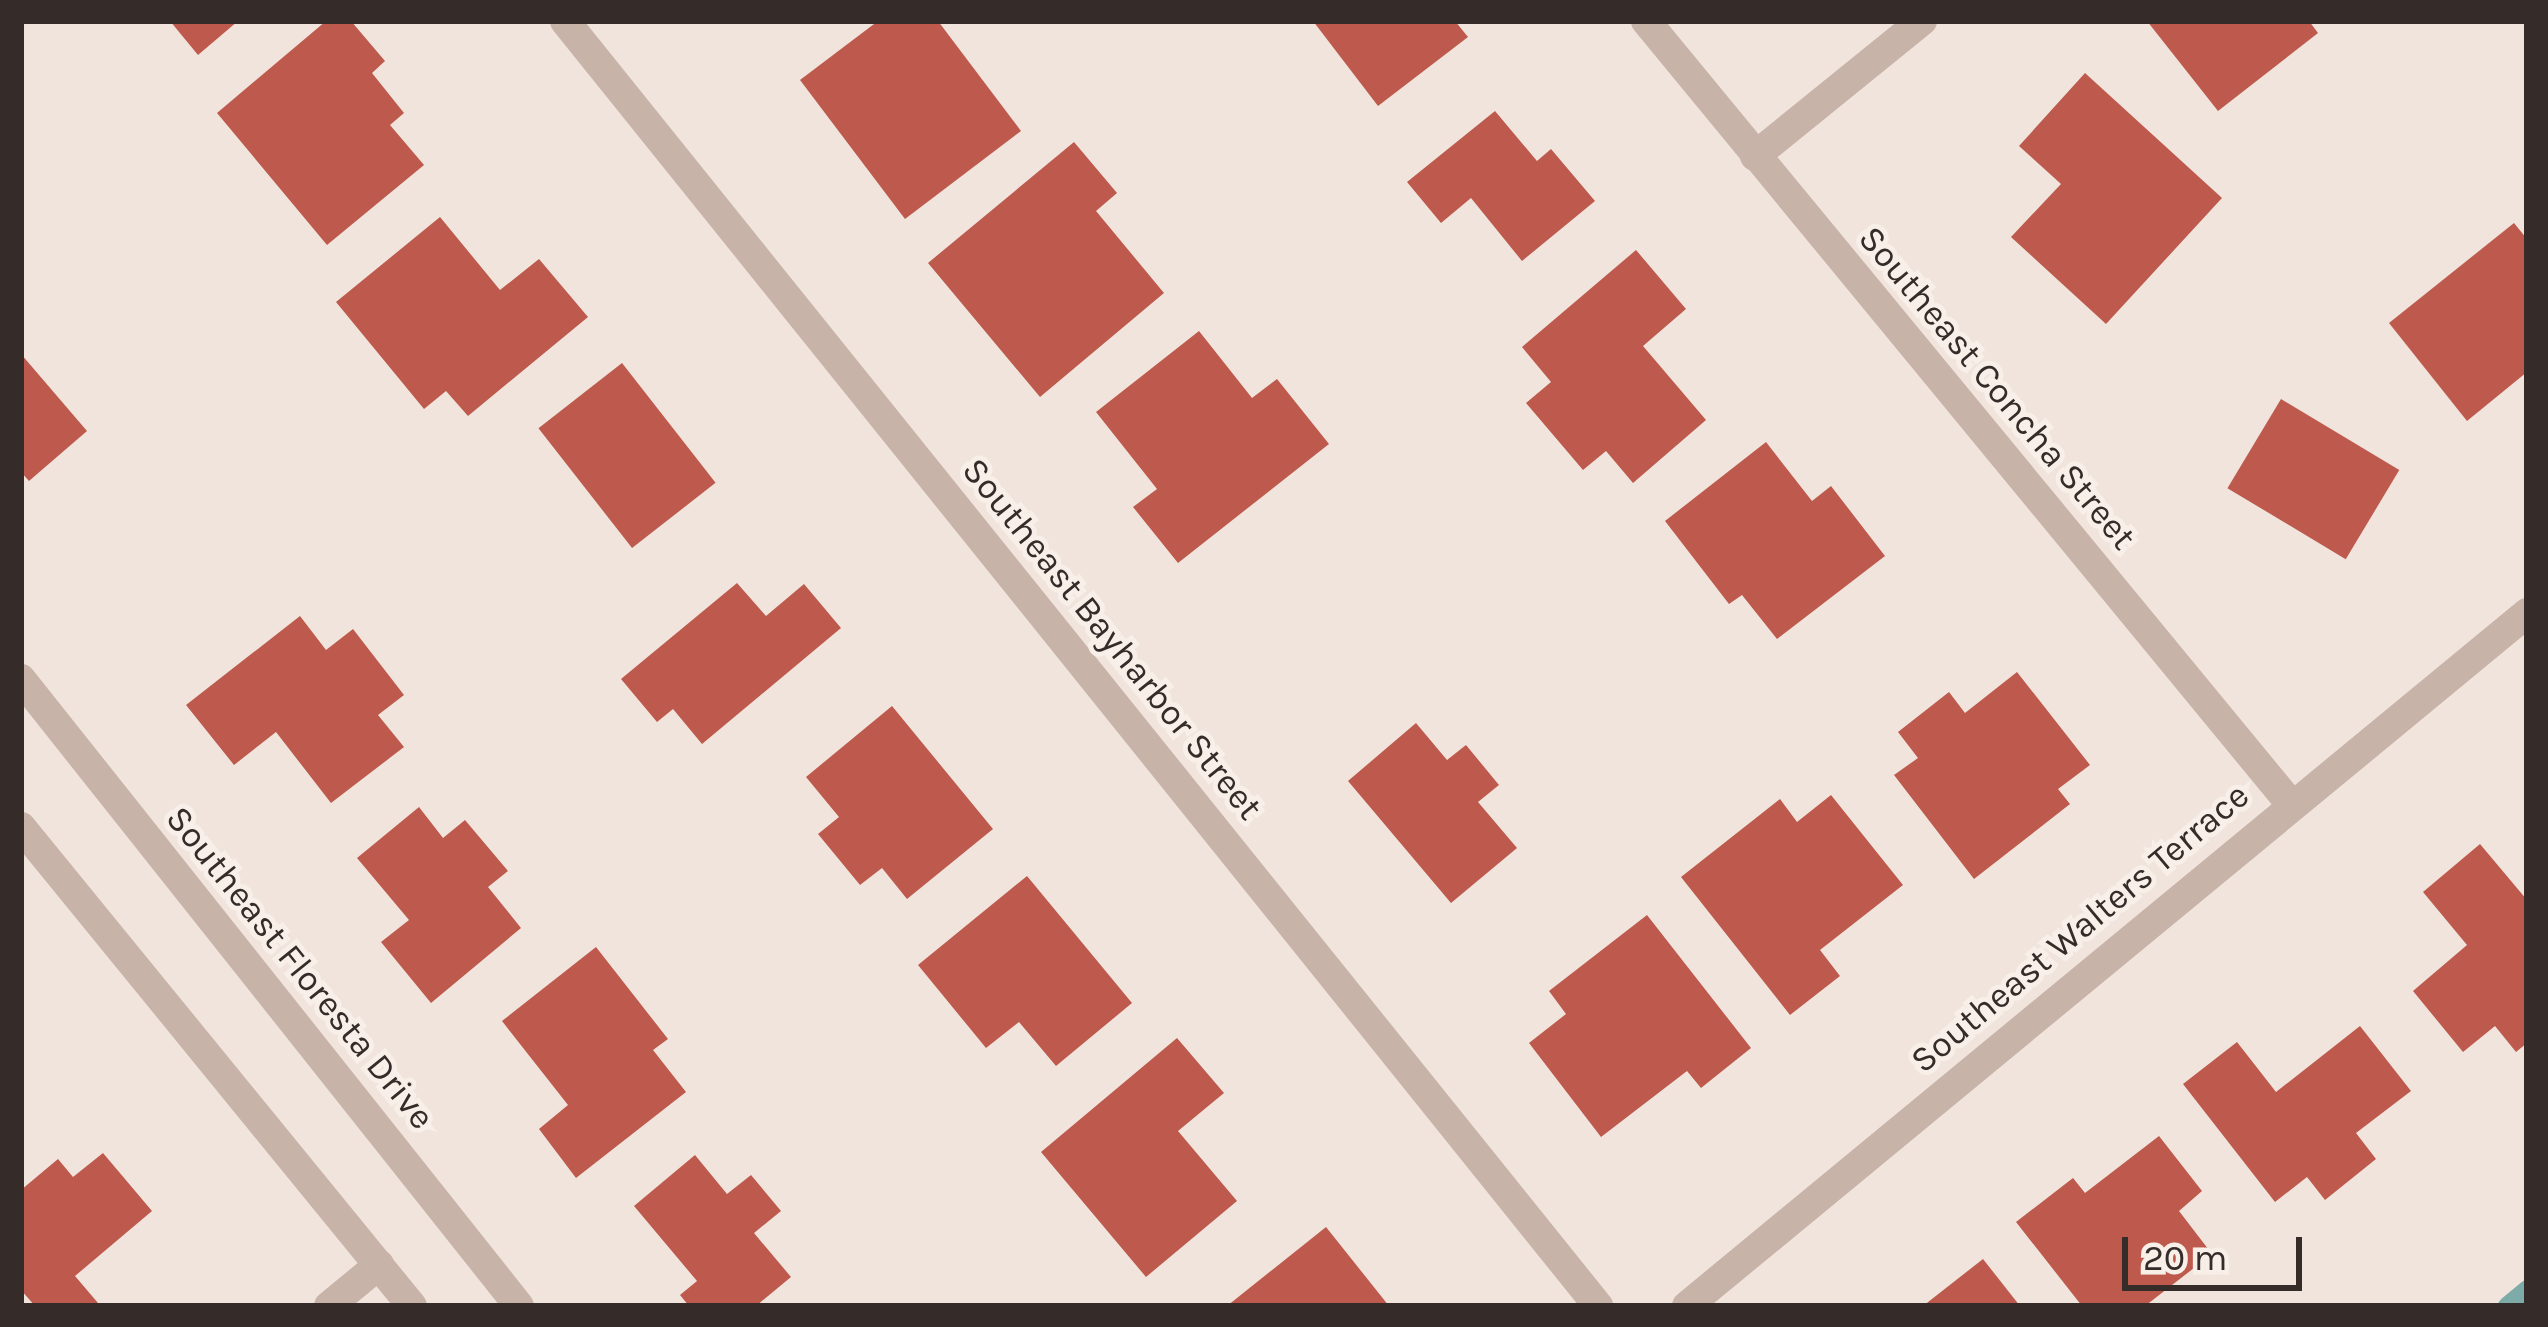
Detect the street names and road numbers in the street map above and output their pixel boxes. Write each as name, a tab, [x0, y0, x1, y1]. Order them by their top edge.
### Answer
street label: Southeast Concha Street	[1849, 218, 2145, 558]
street label: Southeast Bayharbor Street	[953, 449, 1271, 829]
street label: Southeast Walters Terrace	[1902, 774, 2258, 1082]
street label: Southeast Floresta Drive	[156, 798, 444, 1138]

